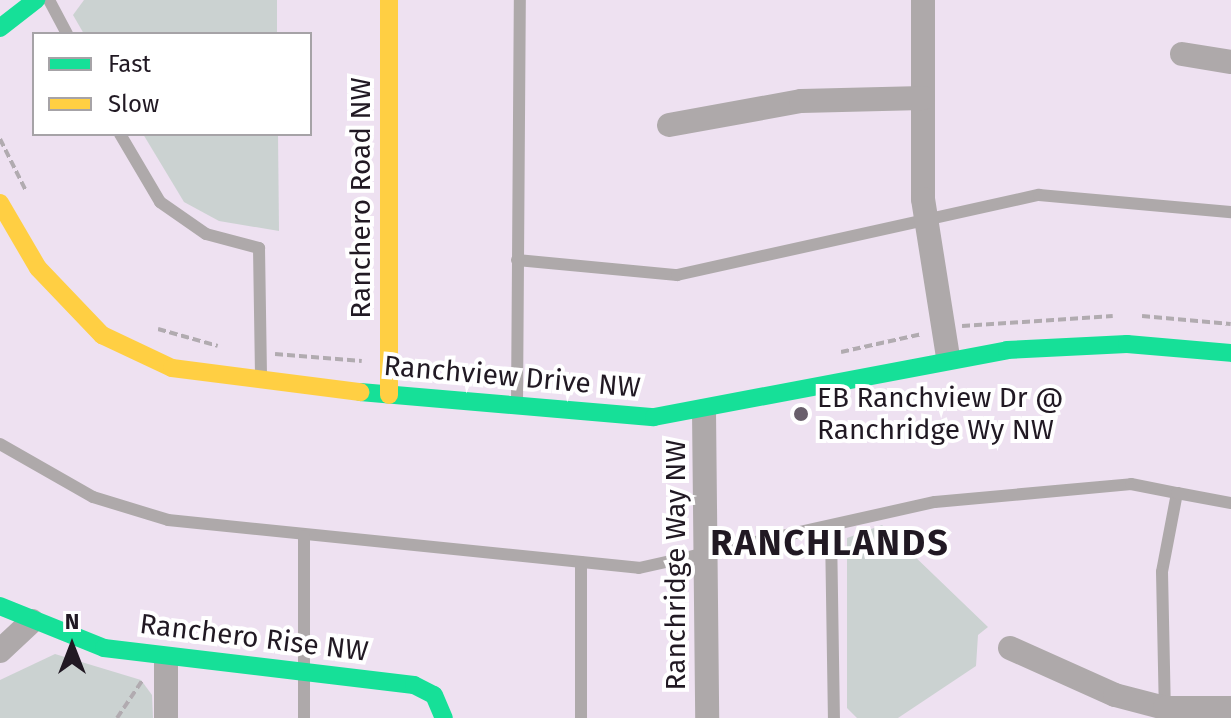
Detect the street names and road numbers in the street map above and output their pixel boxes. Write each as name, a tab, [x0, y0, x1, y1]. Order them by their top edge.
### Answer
street label: Ranchero Road NW	[344, 77, 378, 319]
street label: Ranchview Drive NW	[382, 349, 642, 405]
street label: Ranchridge Way NW	[659, 440, 693, 690]
street label: Ranchero Rise NW	[138, 607, 370, 669]

